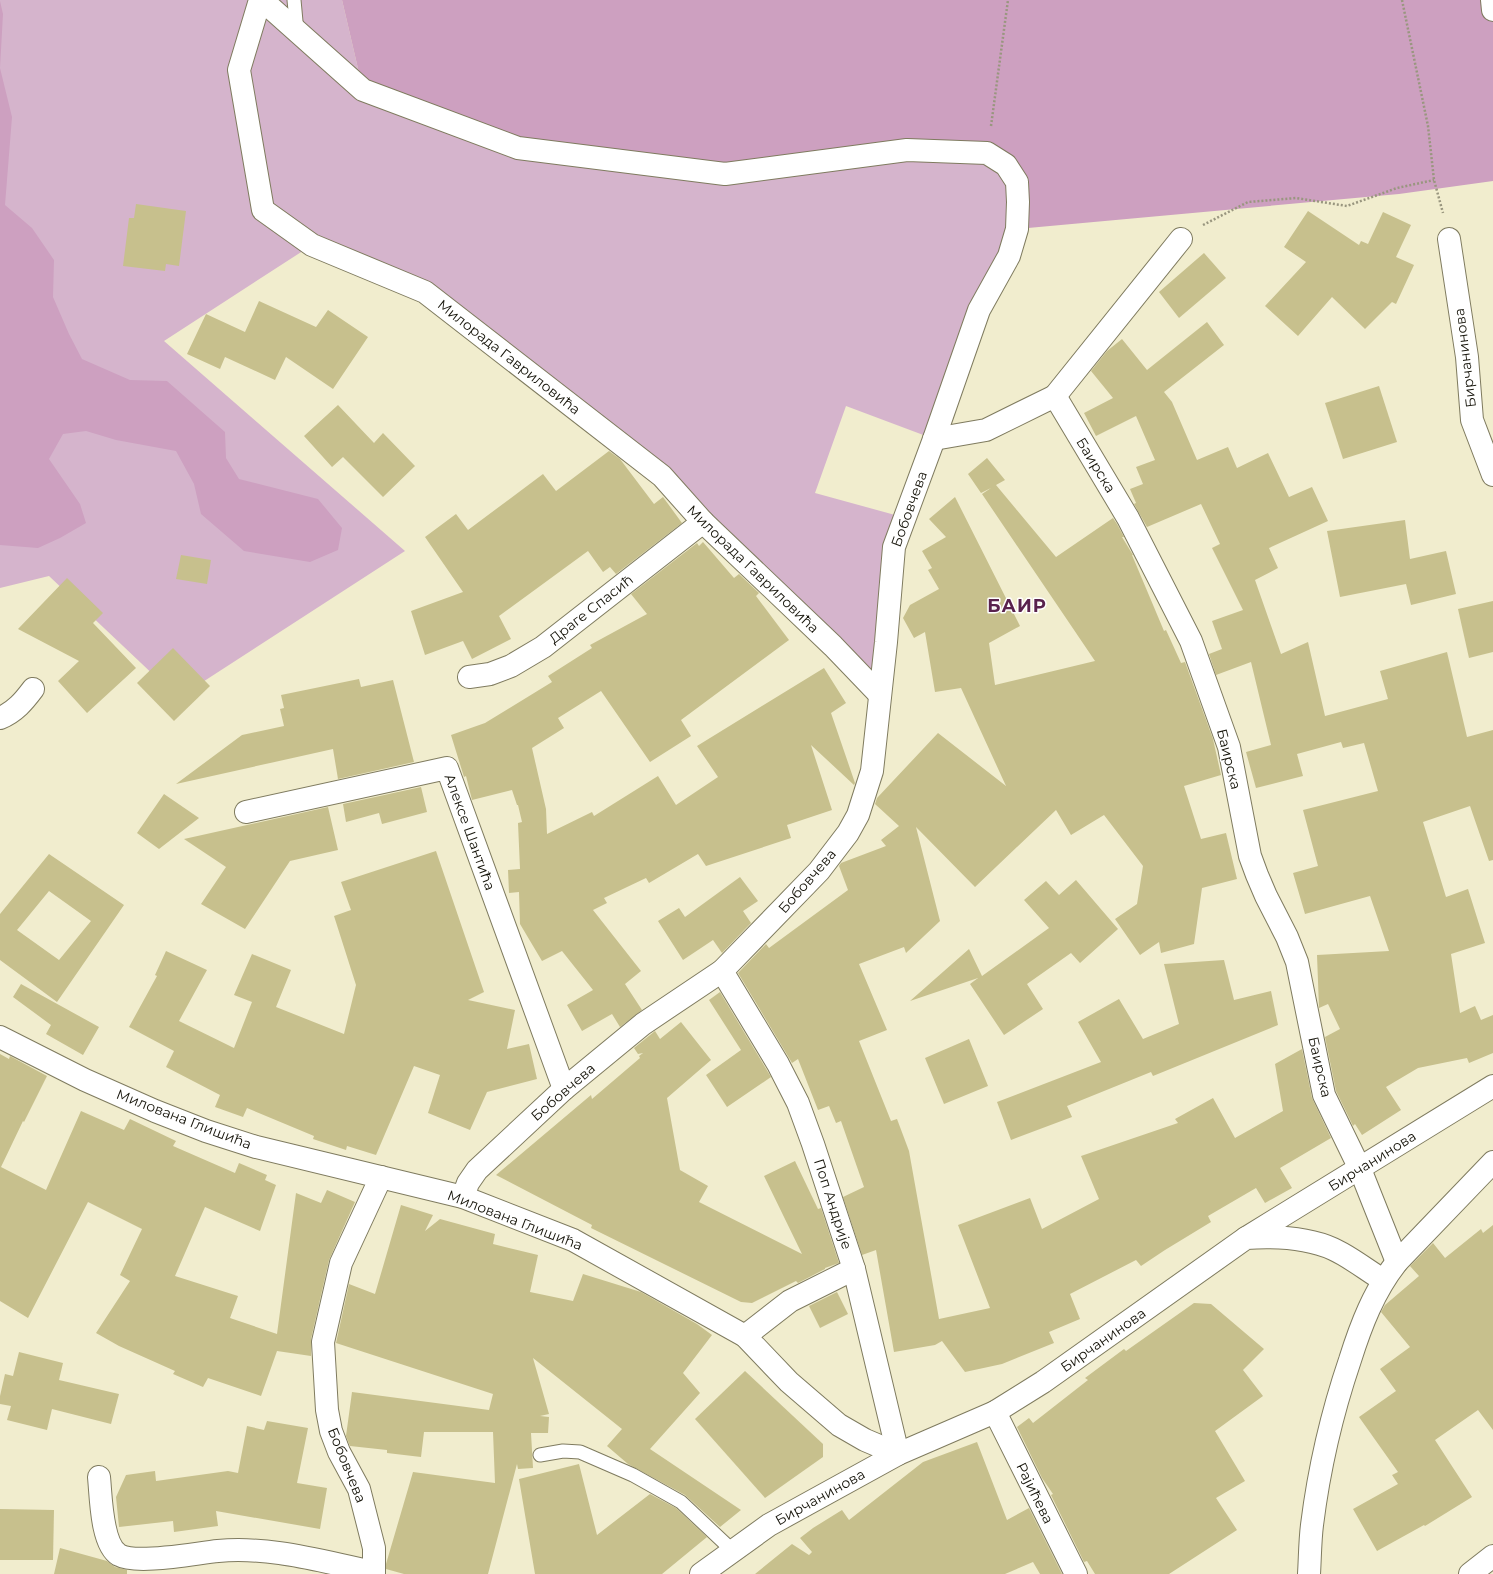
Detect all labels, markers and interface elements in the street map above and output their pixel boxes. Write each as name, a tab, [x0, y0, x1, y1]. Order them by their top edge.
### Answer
street label: Милорада Гавриловића	[434, 296, 584, 418]
street label: Бирчанинова	[1450, 307, 1480, 409]
street label: Баирска	[1072, 434, 1120, 496]
street label: Бобовчева	[887, 469, 931, 549]
street label: Милорада Гавриловића	[683, 501, 823, 637]
street label: Драге Спасић	[545, 571, 637, 647]
district label: БАИР	[987, 595, 1047, 617]
street label: Баирска	[1213, 727, 1245, 791]
street label: Алексе Шантића	[441, 771, 499, 893]
street label: Бобовчева	[774, 845, 840, 917]
street label: Баирска	[1304, 1035, 1336, 1099]
street label: Бобовчева	[527, 1059, 599, 1125]
street label: Милована Глишића	[114, 1085, 254, 1153]
street label: Бирчанинова	[1325, 1127, 1419, 1195]
street label: Поп Андрије	[810, 1156, 856, 1252]
street label: Милована Глишића	[445, 1186, 585, 1254]
street label: Бирчанинова	[1057, 1304, 1149, 1376]
street label: Бобовчева	[324, 1425, 370, 1505]
street label: Рајићева	[1012, 1459, 1058, 1527]
street label: Бирчанинова	[772, 1465, 868, 1529]

